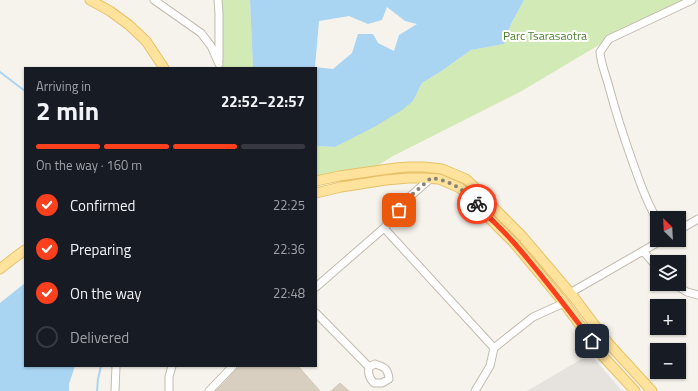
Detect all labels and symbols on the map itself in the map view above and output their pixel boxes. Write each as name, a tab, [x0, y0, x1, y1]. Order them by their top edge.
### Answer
park label: Parc Tsarasaotra	[503, 26, 587, 45]
courier	[457, 184, 497, 224]
pin	[382, 193, 416, 227]
north arrow	[650, 211, 686, 247]
pin	[575, 324, 609, 358]

